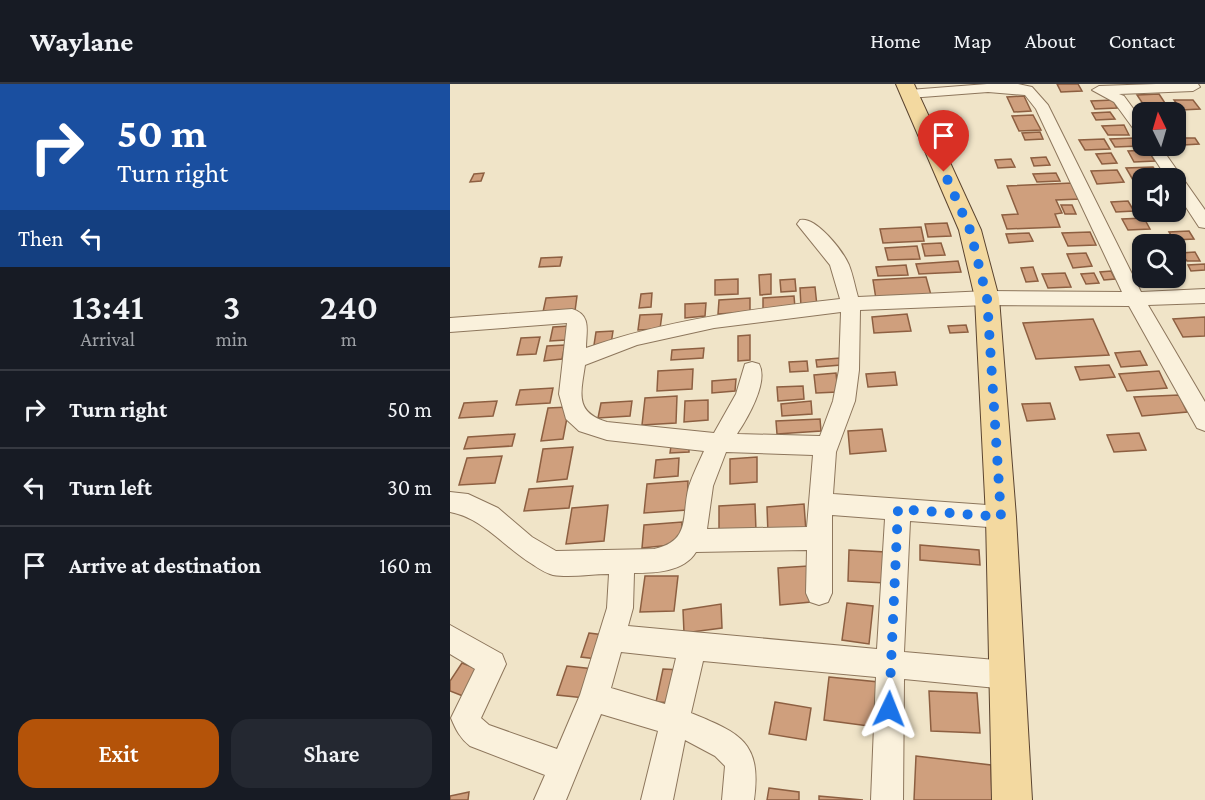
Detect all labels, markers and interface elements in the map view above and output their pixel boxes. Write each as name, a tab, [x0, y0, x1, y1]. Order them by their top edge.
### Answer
text: Waylane	[30, 26, 133, 57]
text: Home	[870, 29, 920, 53]
text: Map	[953, 29, 992, 53]
text: About	[1025, 29, 1076, 53]
text: Contact	[1109, 29, 1175, 53]
north arrow	[1132, 102, 1186, 156]
map controls	[1132, 102, 1186, 288]
icon: right	[18, 108, 96, 186]
text: 50 m	[117, 109, 207, 156]
pin	[918, 110, 969, 172]
icon: arrive	[927, 119, 960, 152]
text: Turn right	[117, 158, 228, 188]
button: sound	[1132, 168, 1186, 222]
icon: left	[75, 222, 108, 255]
text: Then	[18, 226, 63, 251]
button: search	[1132, 234, 1186, 288]
text: 13:41	[72, 287, 144, 327]
text: 3	[223, 287, 240, 327]
text: 240	[320, 287, 378, 327]
text: Arrival	[81, 328, 135, 350]
text: min	[216, 328, 248, 350]
text: m	[341, 328, 357, 350]
icon: right	[18, 393, 51, 426]
text: Turn right	[69, 397, 167, 422]
text: 50 m	[387, 397, 432, 422]
icon: left	[18, 471, 51, 504]
text: Turn left	[69, 475, 152, 500]
text: 30 m	[387, 475, 432, 500]
icon: arrive	[18, 549, 51, 582]
text: Arrive at destination	[69, 553, 261, 578]
text: 160 m	[379, 553, 432, 578]
position arrow	[857, 677, 921, 741]
button: Exit	[18, 719, 219, 788]
button: Share	[231, 719, 432, 788]

